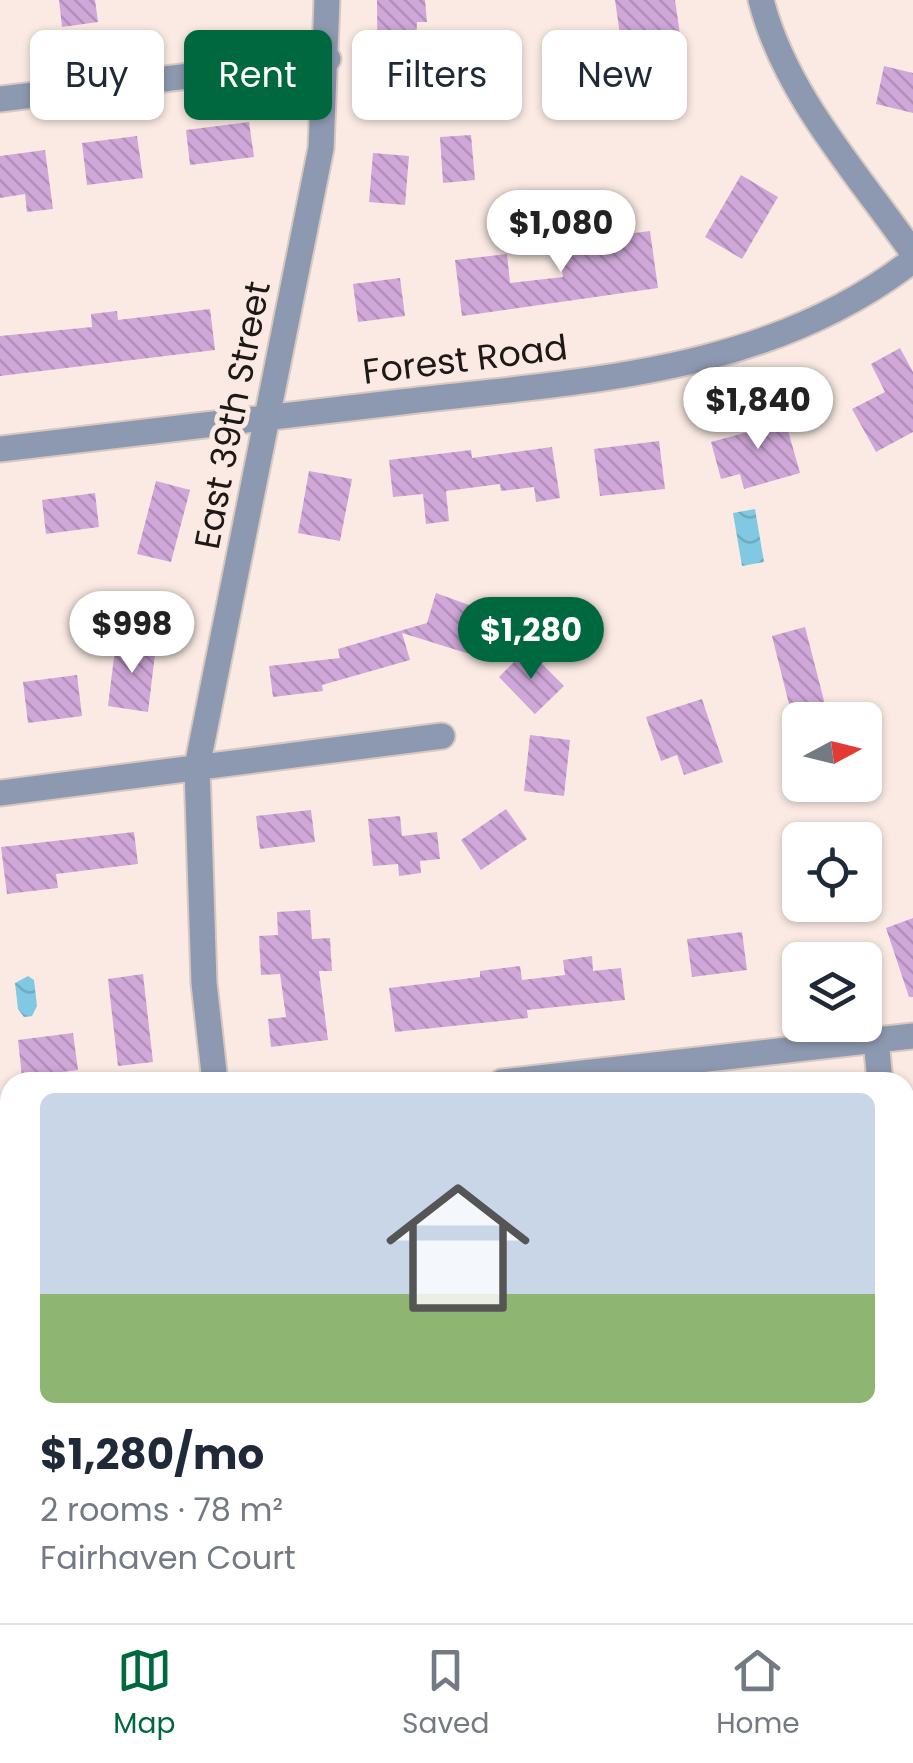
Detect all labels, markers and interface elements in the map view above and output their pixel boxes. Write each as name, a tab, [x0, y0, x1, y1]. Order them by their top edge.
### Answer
chip: Buy	[30, 30, 164, 120]
chip: Rent	[184, 30, 332, 120]
chip: Filters	[352, 30, 522, 120]
chip: New	[542, 30, 687, 120]
pin: $1,080	[480, 190, 642, 275]
text: $1,080	[509, 200, 613, 245]
street label: East 39th Street	[182, 277, 282, 553]
street label: Forest Road	[360, 322, 570, 396]
pin: $1,840	[677, 367, 839, 452]
text: $1,840	[705, 377, 811, 422]
pin: $998	[73, 591, 191, 676]
pin: $1,280	[450, 597, 612, 682]
text: $998	[91, 601, 173, 646]
text: $1,280	[480, 607, 582, 652]
north arrow	[782, 702, 882, 802]
map controls	[782, 702, 882, 1042]
button: locate	[782, 822, 882, 922]
button: layers	[782, 942, 882, 1042]
icon: home	[368, 1158, 548, 1338]
text: $1,280/mo	[40, 1425, 264, 1484]
text: 2 rooms · 78 m²	[40, 1487, 283, 1532]
text: Fairhaven Court	[40, 1535, 296, 1580]
tab: Map	[113, 1643, 175, 1745]
tab: Saved	[402, 1643, 489, 1745]
tab: Home	[716, 1643, 800, 1745]

